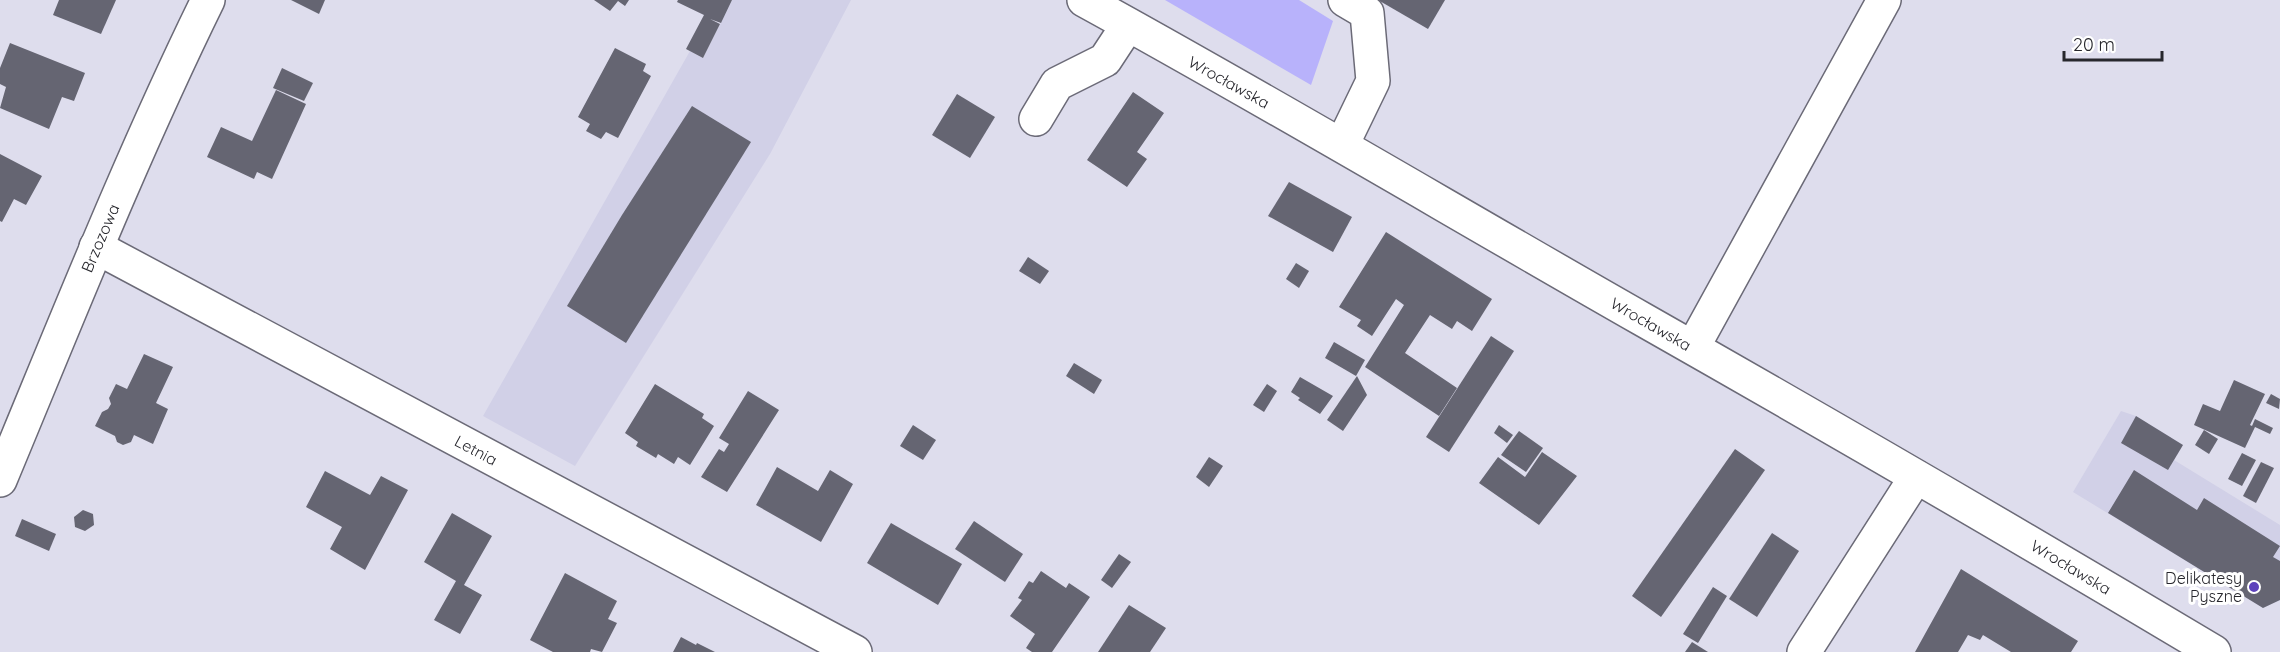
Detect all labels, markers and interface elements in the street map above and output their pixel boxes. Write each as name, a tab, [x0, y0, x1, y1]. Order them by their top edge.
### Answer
scale bar	[2064, 24, 2162, 62]
text: 20 m	[2073, 33, 2115, 56]
street label: Wrocławska	[1185, 51, 1273, 113]
street label: Brzozowa	[77, 201, 123, 275]
street label: Wrocławska	[1607, 293, 1695, 355]
street label: Letnia	[451, 431, 501, 469]
street label: Wrocławska	[2027, 535, 2115, 599]
place label: Delikatesy Pyszne	[2165, 568, 2242, 606]
marker: Delikatesy Pyszne	[2247, 580, 2261, 594]

